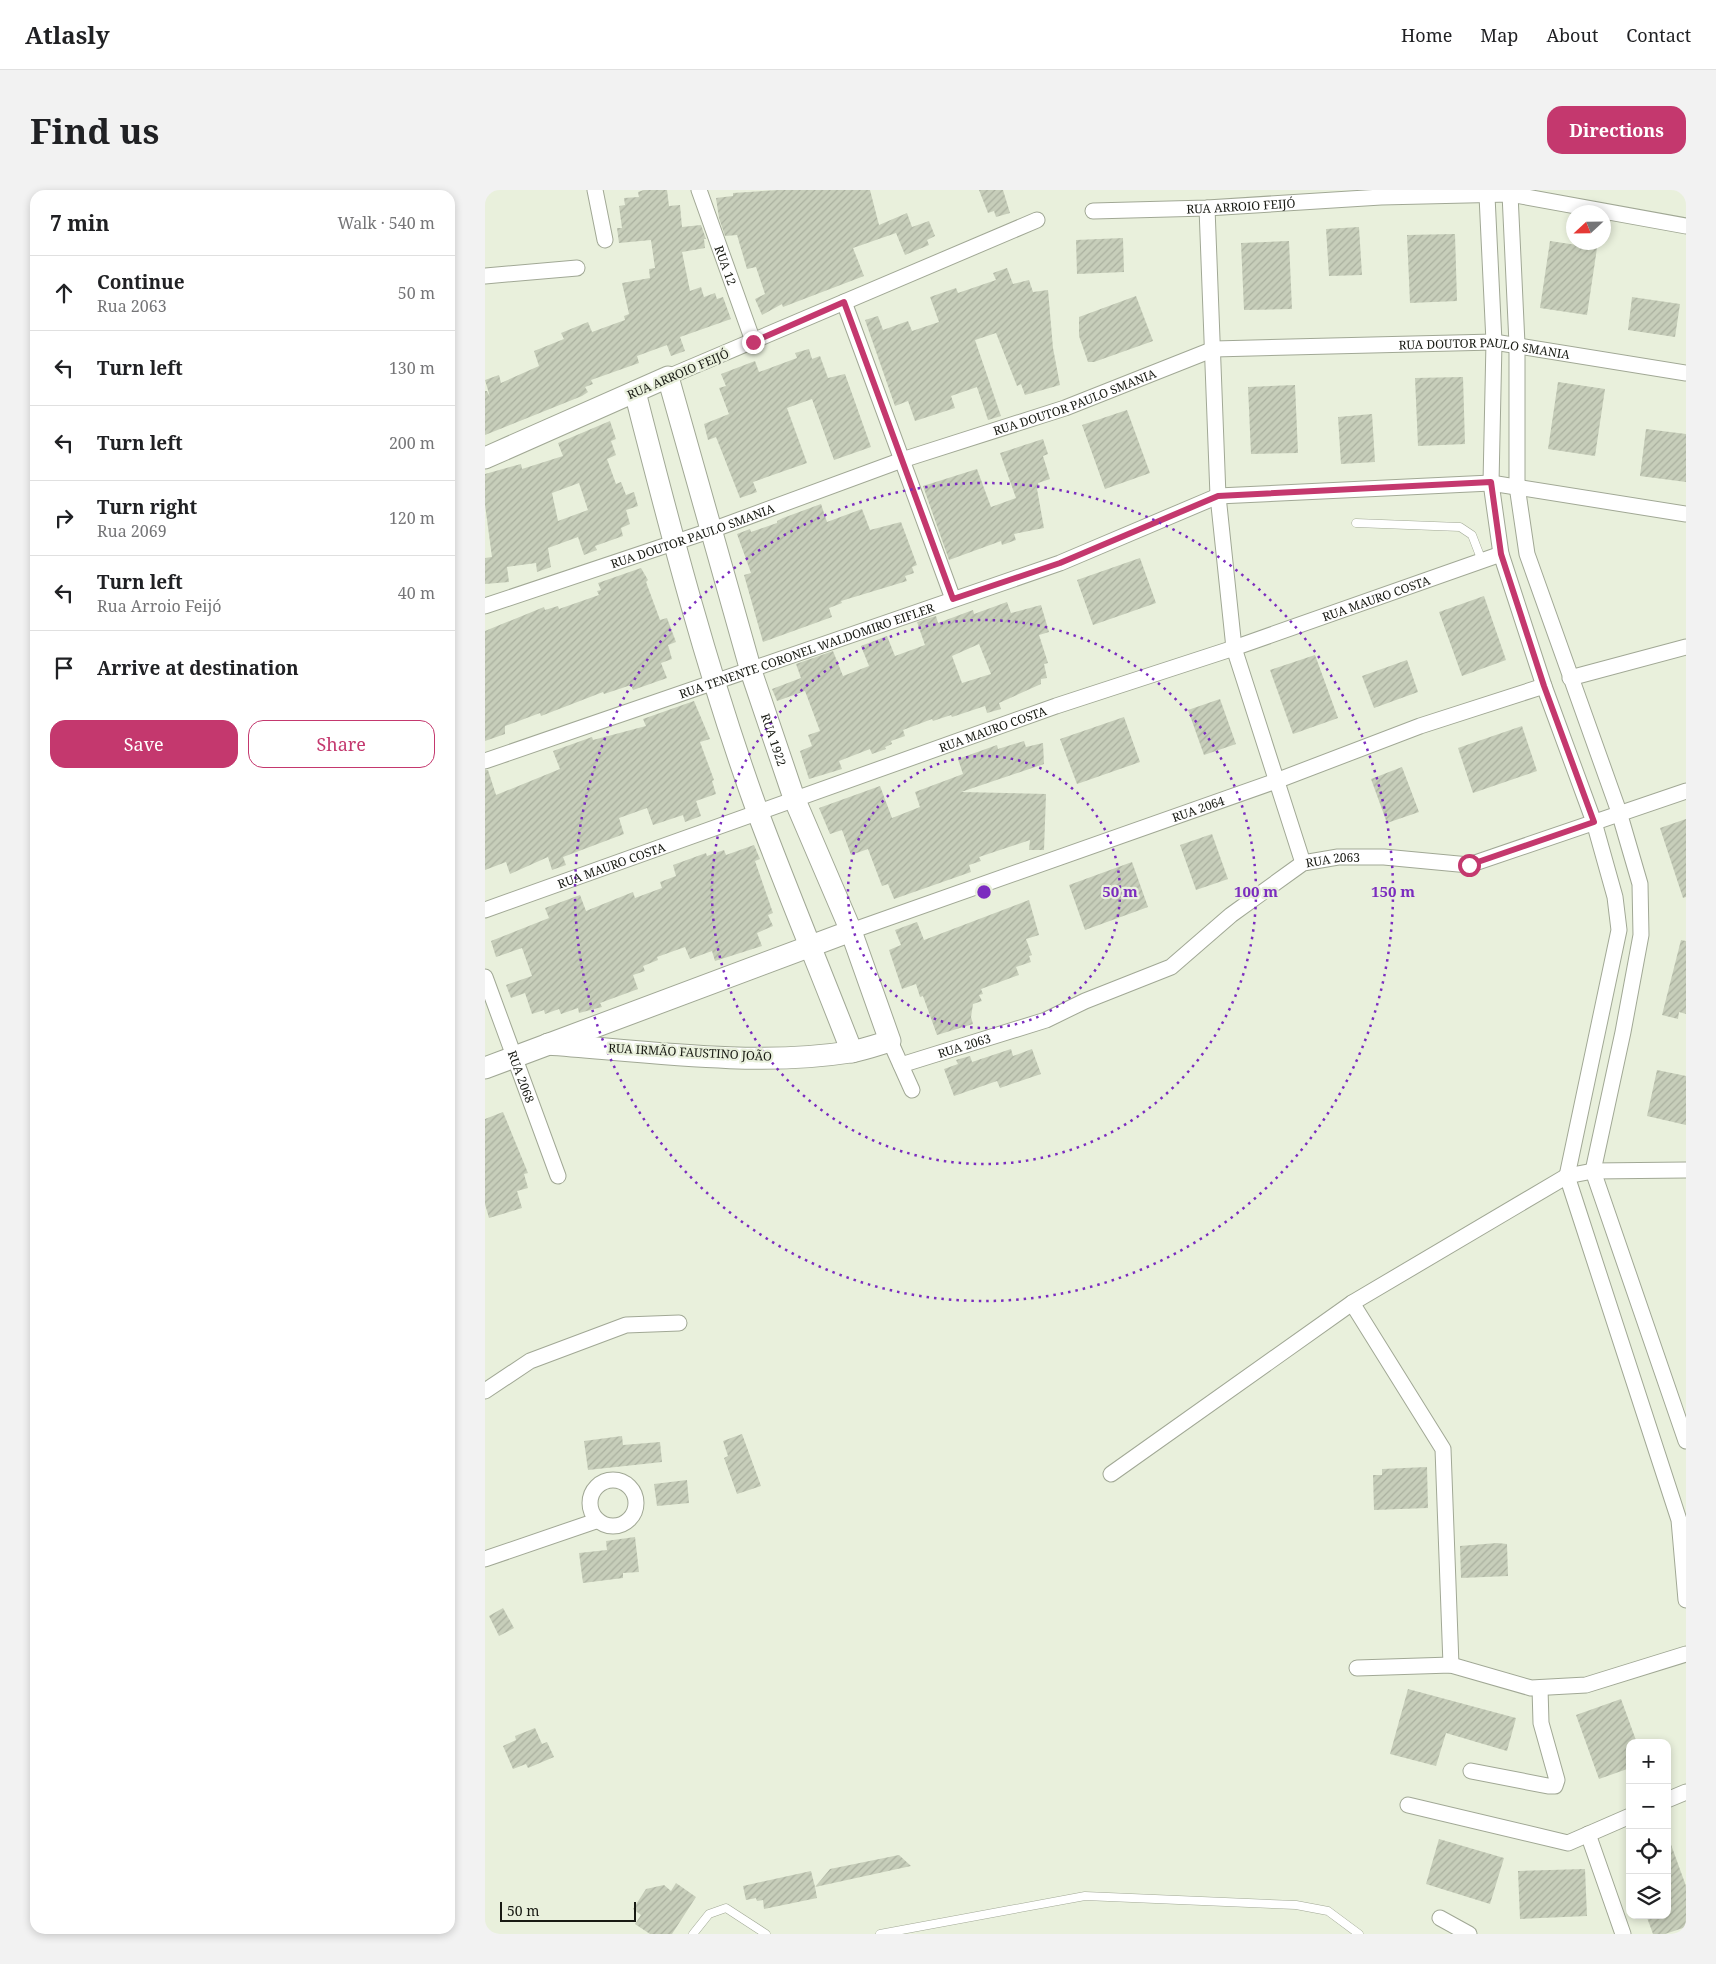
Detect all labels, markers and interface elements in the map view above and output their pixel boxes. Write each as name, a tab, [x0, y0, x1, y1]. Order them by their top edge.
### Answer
text: Atlasly	[25, 18, 110, 51]
text: Home	[1401, 23, 1452, 47]
text: Map	[1480, 23, 1518, 47]
text: About	[1546, 23, 1598, 47]
text: Contact	[1626, 23, 1691, 47]
button: Directions	[1547, 106, 1686, 154]
text: Find us	[30, 107, 159, 154]
street label: RUA ARROIO FEIJÓ	[1186, 194, 1296, 217]
north arrow	[1566, 205, 1611, 250]
text: 7 min	[50, 209, 109, 237]
text: Walk · 540 m	[338, 212, 435, 234]
street label: RUA 12	[711, 243, 741, 288]
text: Continue	[97, 269, 185, 295]
icon: ahead	[50, 279, 78, 307]
text: 50 m	[398, 282, 435, 304]
text: Rua 2063	[97, 295, 167, 317]
route end	[742, 331, 765, 354]
street label: RUA DOUTOR PAULO SMANIA	[1398, 333, 1572, 363]
street label: RUA ARROIO FEIJÓ	[624, 345, 732, 403]
icon: left	[50, 354, 78, 382]
text: Turn left	[97, 355, 183, 381]
text: 130 m	[389, 357, 435, 379]
street label: RUA DOUTOR PAULO SMANIA	[991, 364, 1159, 439]
icon: left	[50, 429, 78, 457]
text: Turn left	[97, 430, 183, 456]
text: 200 m	[389, 432, 435, 454]
text: Turn right	[97, 494, 197, 520]
street label: RUA DOUTOR PAULO SMANIA	[608, 499, 777, 572]
icon: right	[50, 504, 78, 532]
text: 120 m	[389, 507, 435, 529]
text: Rua 2069	[97, 520, 167, 542]
text: Turn left	[97, 569, 183, 595]
street label: RUA MAURO COSTA	[1320, 571, 1433, 625]
icon: left	[50, 579, 78, 607]
text: 40 m	[398, 582, 435, 604]
text: Rua Arroio Feijó	[97, 595, 221, 617]
street label: RUA TENENTE CORONEL WALDOMIRO EIFLER	[677, 598, 936, 702]
icon: arrive	[50, 654, 78, 682]
text: Arrive at destination	[97, 655, 299, 681]
street label: RUA MAURO COSTA	[936, 701, 1049, 756]
street label: RUA 1922	[757, 711, 791, 768]
button: Save	[50, 720, 238, 768]
button: Share	[248, 720, 435, 768]
street label: RUA 2064	[1169, 791, 1227, 826]
street label: RUA MAURO COSTA	[555, 838, 668, 892]
street label: RUA 2063	[1304, 848, 1360, 871]
route start	[1458, 854, 1481, 877]
text: 50 m	[1102, 881, 1138, 901]
text: 100 m	[1234, 881, 1278, 901]
text: 150 m	[1371, 881, 1415, 901]
centre of rings	[975, 883, 993, 901]
street label: RUA 2063	[935, 1029, 993, 1062]
street label: RUA IRMÃO FAUSTINO JOÃO	[608, 1039, 772, 1065]
street label: RUA 2068	[504, 1048, 539, 1105]
map controls	[1626, 1739, 1671, 1919]
button: +	[1626, 1739, 1671, 1784]
button: −	[1626, 1784, 1671, 1829]
button: locate	[1626, 1829, 1671, 1874]
button: layers	[1626, 1874, 1671, 1919]
scale bar	[500, 1899, 636, 1922]
text: 50 m	[507, 1901, 540, 1920]

